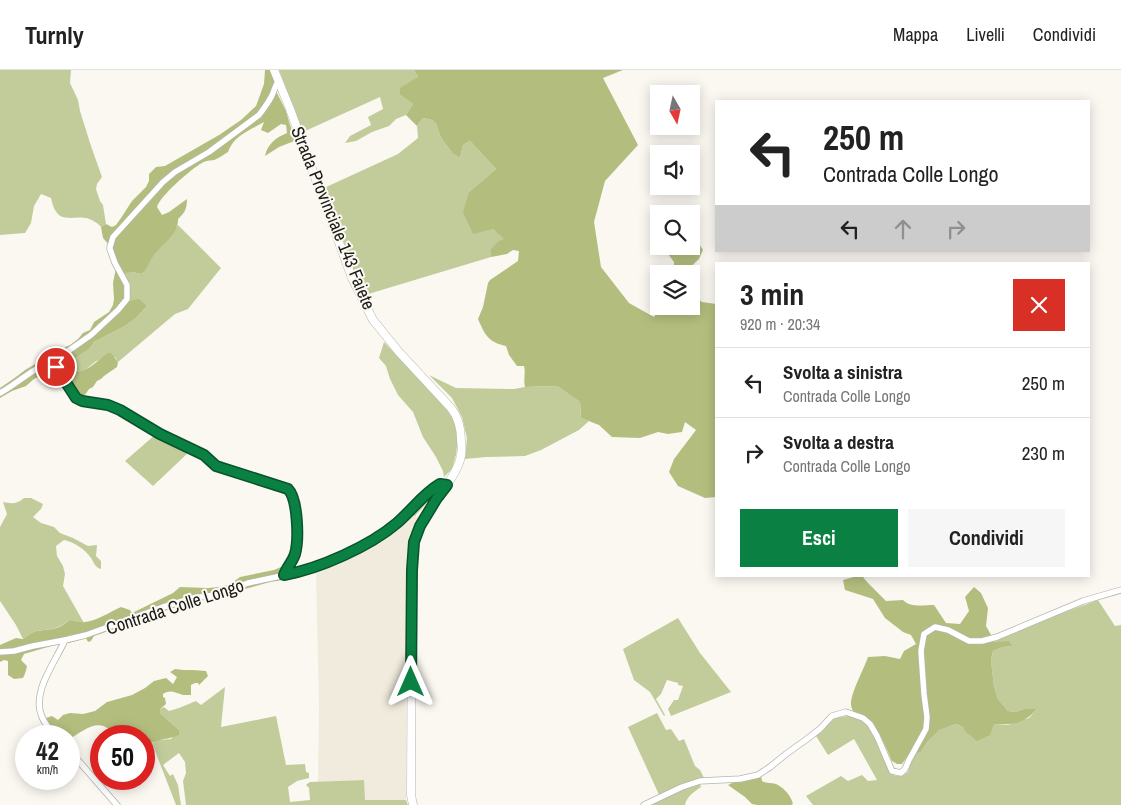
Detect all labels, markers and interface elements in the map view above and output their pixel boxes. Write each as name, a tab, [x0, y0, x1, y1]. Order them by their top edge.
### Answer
text: Turnly	[25, 19, 84, 51]
text: Mappa	[893, 22, 938, 47]
text: Livelli	[966, 22, 1005, 47]
text: Condividi	[1033, 22, 1096, 47]
north arrow	[650, 85, 700, 135]
map controls	[650, 85, 700, 315]
text: 250 m	[823, 114, 904, 161]
icon: left	[740, 120, 805, 185]
street label: Strada Provinciale 143 Faiete	[285, 123, 382, 313]
button: sound	[650, 145, 700, 195]
text: Contrada Colle Longo	[823, 159, 999, 189]
button: search	[650, 205, 700, 255]
icon: left	[836, 215, 864, 243]
icon: ahead	[889, 215, 917, 243]
icon: right	[942, 215, 970, 243]
button: layers	[650, 265, 700, 315]
text: 3 min	[740, 274, 804, 314]
button: close	[1013, 279, 1065, 331]
text: 920 m · 20:34	[740, 313, 820, 335]
pin	[35, 346, 77, 388]
icon: arrive	[42, 353, 70, 381]
text: Svolta a sinistra	[783, 359, 903, 385]
icon: left	[740, 369, 768, 397]
text: 250 m	[1022, 370, 1065, 396]
text: Contrada Colle Longo	[783, 385, 911, 407]
text: Svolta a destra	[783, 429, 894, 455]
icon: right	[740, 439, 768, 467]
text: 230 m	[1022, 440, 1065, 466]
text: Contrada Colle Longo	[783, 455, 911, 477]
button: Esci	[740, 509, 898, 567]
button: Condividi	[908, 509, 1065, 567]
street label: Contrada Colle Longo	[103, 572, 247, 641]
position arrow	[384, 655, 436, 707]
speed limit sign: 50	[90, 725, 155, 790]
text: 42	[36, 734, 59, 768]
text: km/h	[37, 762, 58, 778]

